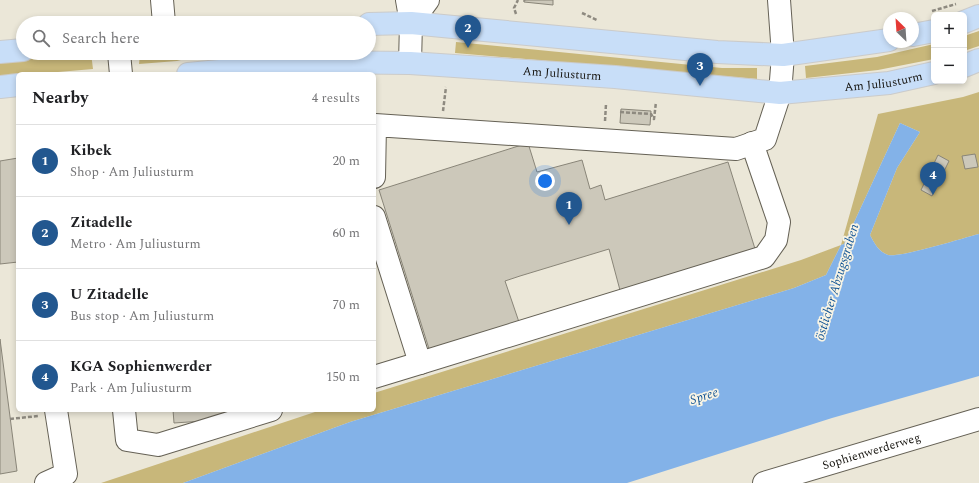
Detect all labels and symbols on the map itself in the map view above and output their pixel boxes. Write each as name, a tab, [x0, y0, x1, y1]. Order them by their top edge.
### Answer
north arrow	[883, 12, 919, 48]
pin: 2	[455, 15, 481, 48]
pin: 3	[687, 53, 713, 86]
street label: Am Juliusturm	[522, 61, 602, 86]
street label: Am Juliusturm	[844, 66, 924, 97]
pin: 4	[920, 162, 946, 195]
your location	[535, 171, 555, 191]
pin: 1	[556, 192, 582, 225]
water label: östlicher Abzugsgraben	[810, 221, 864, 343]
water label: Spree	[687, 382, 721, 410]
street label: Sophienwerderweg	[820, 427, 923, 475]

